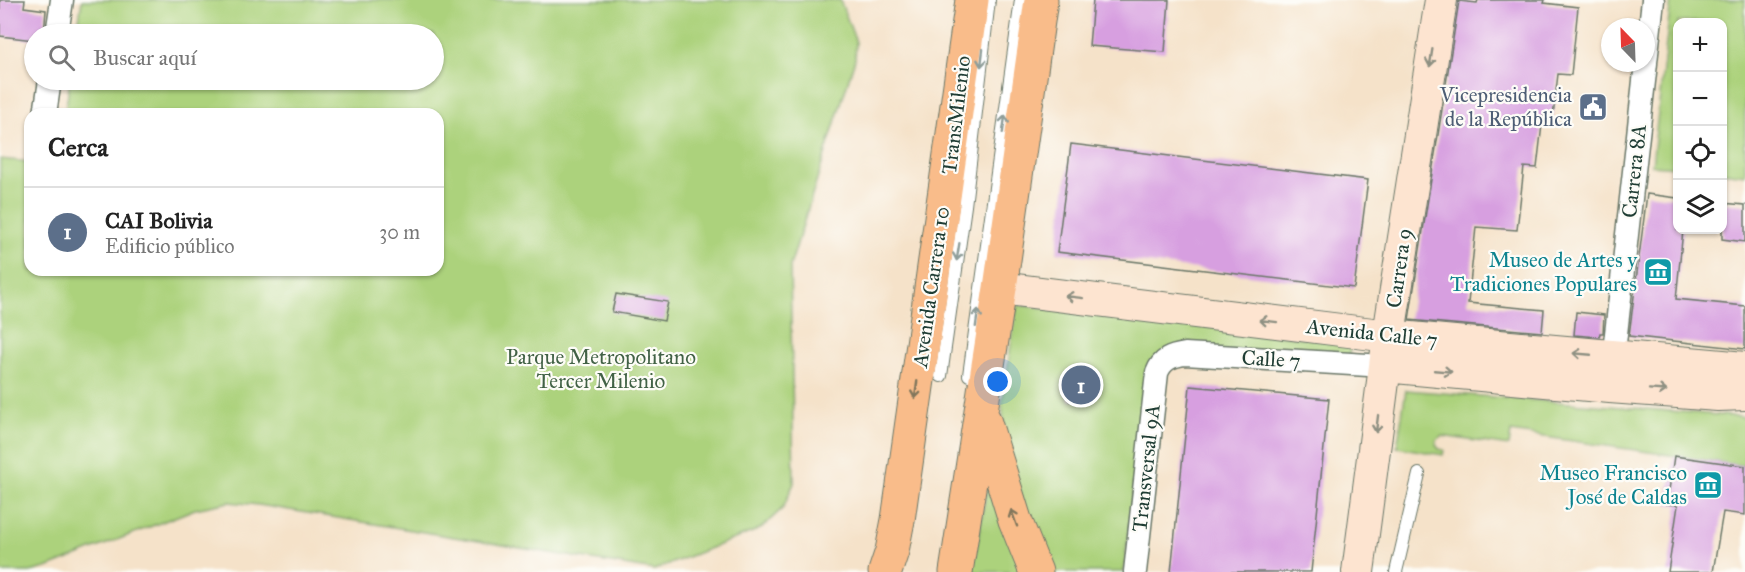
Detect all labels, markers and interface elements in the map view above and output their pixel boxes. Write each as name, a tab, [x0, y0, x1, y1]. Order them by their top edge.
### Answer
north arrow	[1601, 18, 1655, 72]
map controls	[1673, 18, 1727, 234]
button: +	[1673, 18, 1727, 72]
search box	[24, 24, 444, 90]
icon: search	[45, 41, 78, 74]
text: Buscar aquí	[93, 44, 196, 71]
one-way arrow	[1425, 47, 1436, 67]
one-way arrow	[977, 48, 988, 68]
street label: TransMilenio	[936, 54, 976, 176]
button: −	[1673, 72, 1727, 126]
place label: Vicepresidencia de la República	[1439, 82, 1572, 132]
public building icon: Vicepresidencia de la República	[1577, 91, 1609, 123]
one-way arrow	[999, 115, 1010, 135]
street label: Carrera 8A	[1616, 123, 1652, 219]
button: locate	[1673, 126, 1727, 180]
text: Cerca	[48, 131, 108, 163]
button: layers	[1673, 180, 1727, 234]
street label: Avenida Carrera 10	[907, 205, 955, 370]
text: CAI Bolivia	[105, 207, 212, 234]
text: 1	[64, 220, 71, 244]
text: 30 m	[379, 220, 420, 244]
street label: Carrera 9	[1381, 227, 1417, 309]
text: Edificio público	[105, 234, 235, 258]
one-way arrow	[952, 241, 963, 261]
place label: Museo de Artes y Tradiciones Populares	[1450, 247, 1638, 297]
museum icon: Museo de Artes y Tradiciones Populares	[1642, 256, 1674, 288]
one-way arrow	[1065, 292, 1085, 303]
one-way arrow	[972, 308, 983, 328]
street label: Avenida Calle 7	[1304, 313, 1439, 353]
one-way arrow	[1259, 316, 1278, 327]
park label: Parque Metropolitano Tercer Milenio	[506, 344, 696, 394]
street label: Calle 7	[1241, 344, 1301, 374]
one-way arrow	[1573, 348, 1592, 359]
pin: 1	[1062, 362, 1100, 408]
one-way arrow	[1433, 366, 1453, 377]
your location	[983, 367, 1012, 396]
one-way arrow	[911, 380, 922, 400]
one-way arrow	[1648, 385, 1668, 396]
street label: Transversal 9A	[1126, 403, 1166, 533]
one-way arrow	[1372, 413, 1383, 433]
place label: Museo Francisco José de Caldas	[1539, 460, 1687, 510]
museum icon: Museo Francisco José de Caldas	[1692, 469, 1724, 501]
one-way arrow	[1007, 509, 1018, 528]

